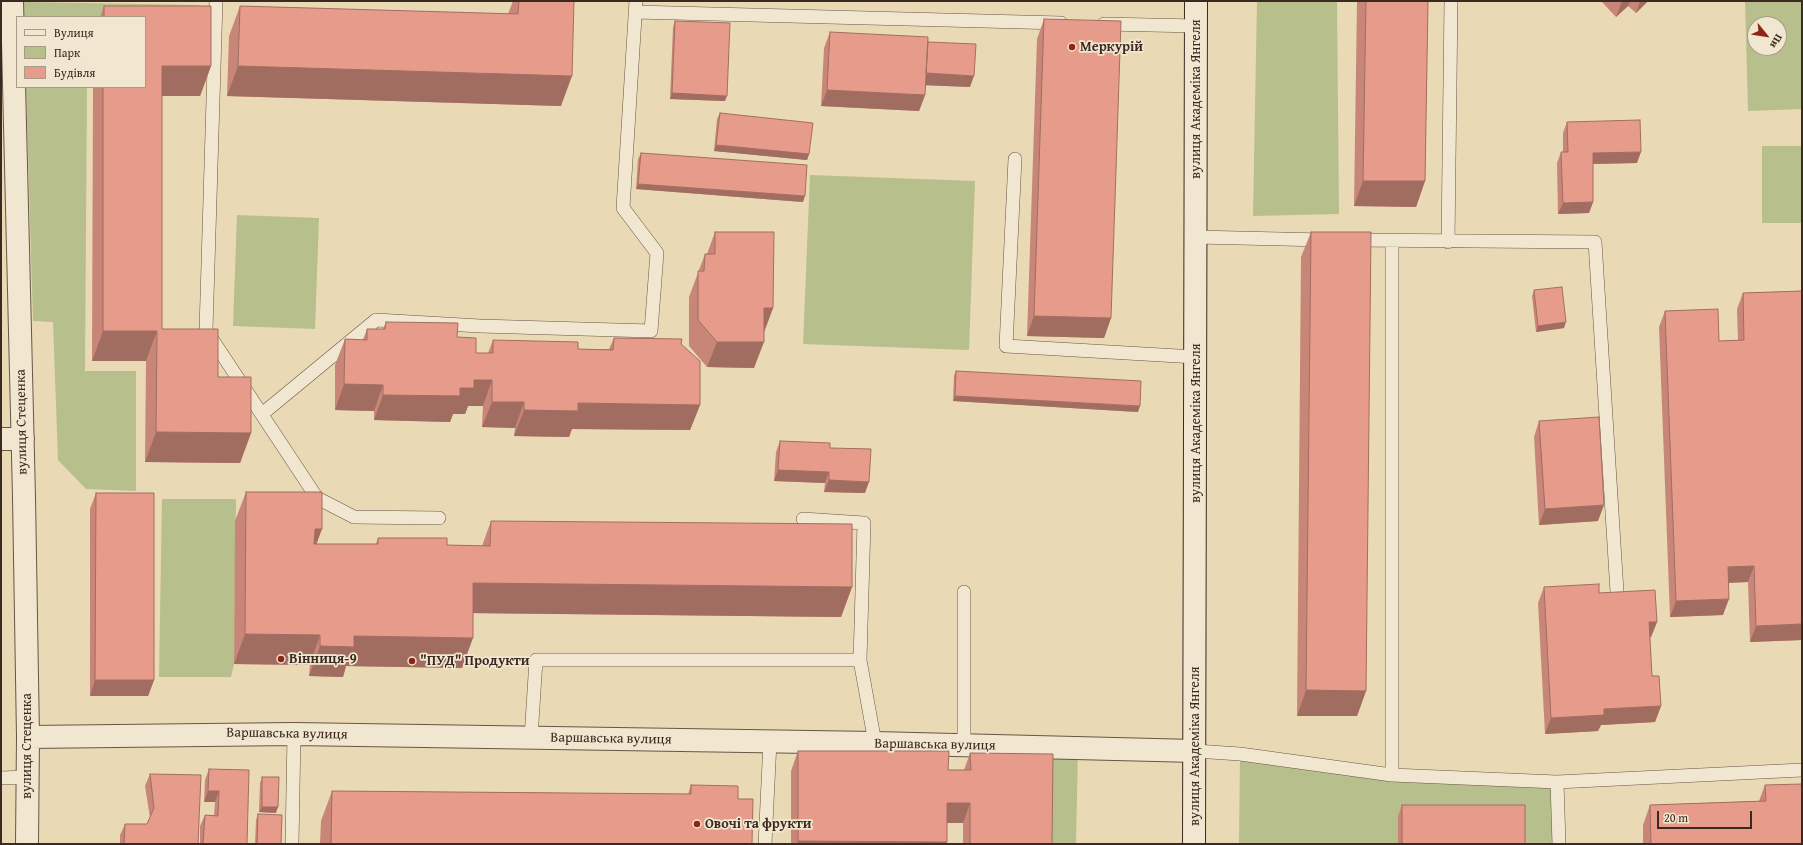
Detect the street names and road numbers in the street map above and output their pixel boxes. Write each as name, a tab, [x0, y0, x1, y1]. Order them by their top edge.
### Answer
street label: вулиця Академіка Янгеля	[1188, 19, 1204, 179]
street label: вулиця Академіка Янгеля	[1188, 343, 1204, 503]
street label: вулиця Стеценка	[13, 369, 31, 475]
street label: вулиця Академіка Янгеля	[1187, 666, 1203, 826]
street label: вулиця Стеценка	[19, 693, 35, 799]
street label: Варшавська вулиця	[226, 725, 348, 743]
street label: Варшавська вулиця	[550, 730, 672, 748]
street label: Варшавська вулиця	[874, 736, 996, 754]

